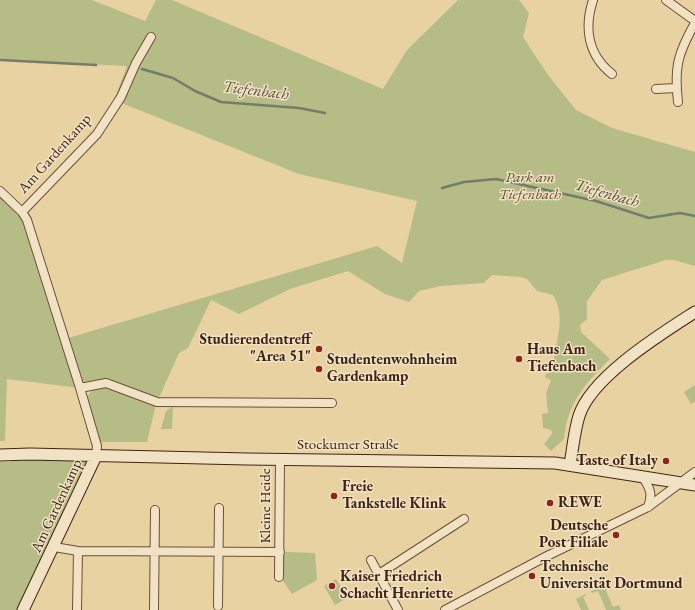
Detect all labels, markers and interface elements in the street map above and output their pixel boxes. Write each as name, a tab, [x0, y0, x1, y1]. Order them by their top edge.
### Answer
water label: Tiefenbach	[222, 77, 290, 105]
street label: Am Gardenkamp	[15, 111, 95, 197]
park label: Park am Tiefenbach	[499, 169, 561, 204]
water label: Tiefenbach	[573, 176, 641, 212]
place label: Studierendentreff "Area 51"	[200, 331, 311, 366]
place label: Haus Am Tiefenbach	[527, 341, 596, 376]
marker: Studierendentreff "Area 51"	[314, 344, 324, 354]
place label: Studentenwohnheim Gardenkamp	[327, 351, 457, 386]
marker: Haus Am Tiefenbach	[514, 354, 524, 364]
marker: Studentenwohnheim Gardenkamp	[314, 364, 324, 374]
street label: Stockumer Straße	[297, 436, 399, 454]
place label: Taste of Italy	[576, 452, 658, 470]
marker: Taste of Italy	[661, 456, 671, 466]
street label: Am Gardenkamp	[28, 457, 86, 555]
street label: Kleine Heide	[257, 468, 275, 544]
place label: Freie Tankstelle Klink	[342, 478, 446, 513]
marker: Freie Tankstelle Klink	[329, 491, 339, 501]
place label: REWE	[558, 494, 602, 512]
marker: REWE	[545, 498, 555, 508]
place label: Deutsche Post Filiale	[539, 517, 608, 552]
marker: Deutsche Post Filiale	[611, 530, 621, 540]
place label: Technische Universität Dortmund	[540, 558, 683, 593]
place label: Kaiser Friedrich Schacht Henriette	[340, 568, 453, 603]
marker: Technische Universität Dortmund	[527, 571, 537, 581]
marker: Kaiser Friedrich Schacht Henriette	[327, 581, 337, 591]

